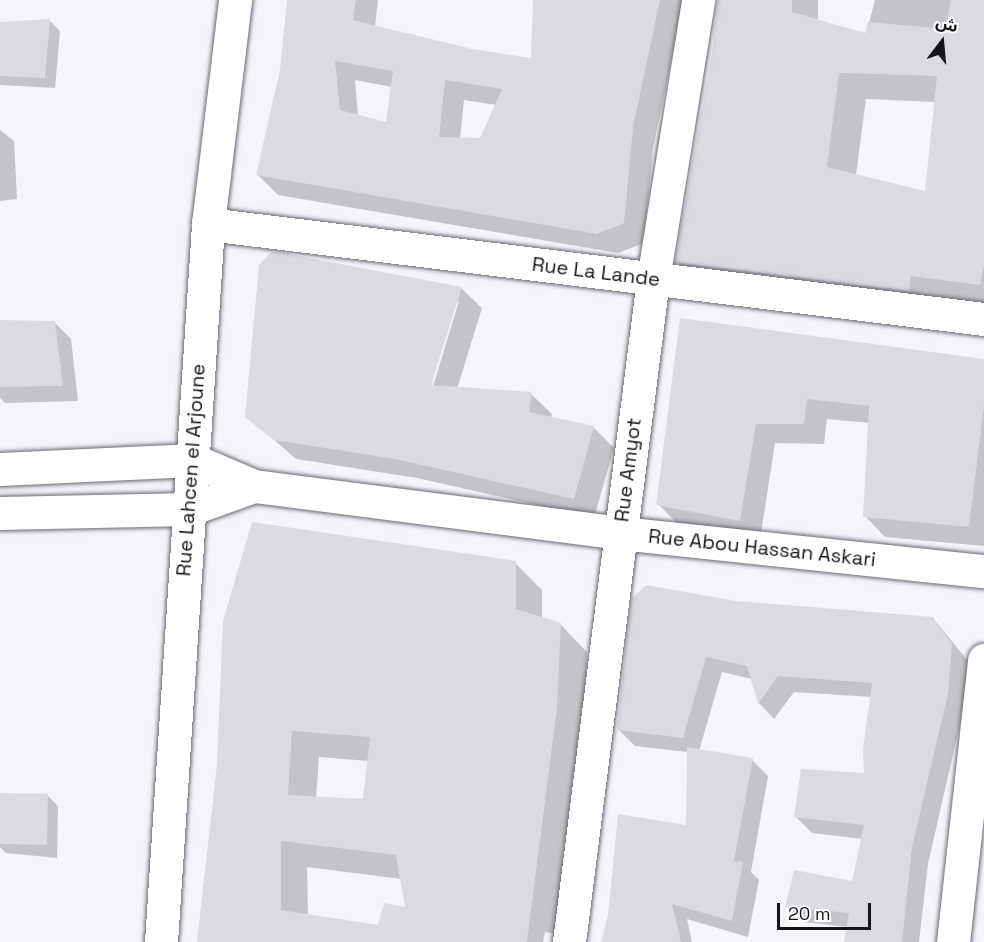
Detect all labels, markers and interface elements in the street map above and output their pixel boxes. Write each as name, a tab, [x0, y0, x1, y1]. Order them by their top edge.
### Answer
text: ش	[934, 11, 961, 37]
north arrow	[912, 12, 972, 72]
street label: Rue La Lande	[531, 252, 661, 292]
street label: Rue Lahcen el Arjoune	[172, 363, 210, 577]
street label: Rue Amyot	[610, 416, 646, 524]
street label: Rue Abou Hassan Askari	[647, 524, 877, 572]
scale bar	[780, 891, 874, 929]
text: 20 m	[788, 902, 831, 925]

